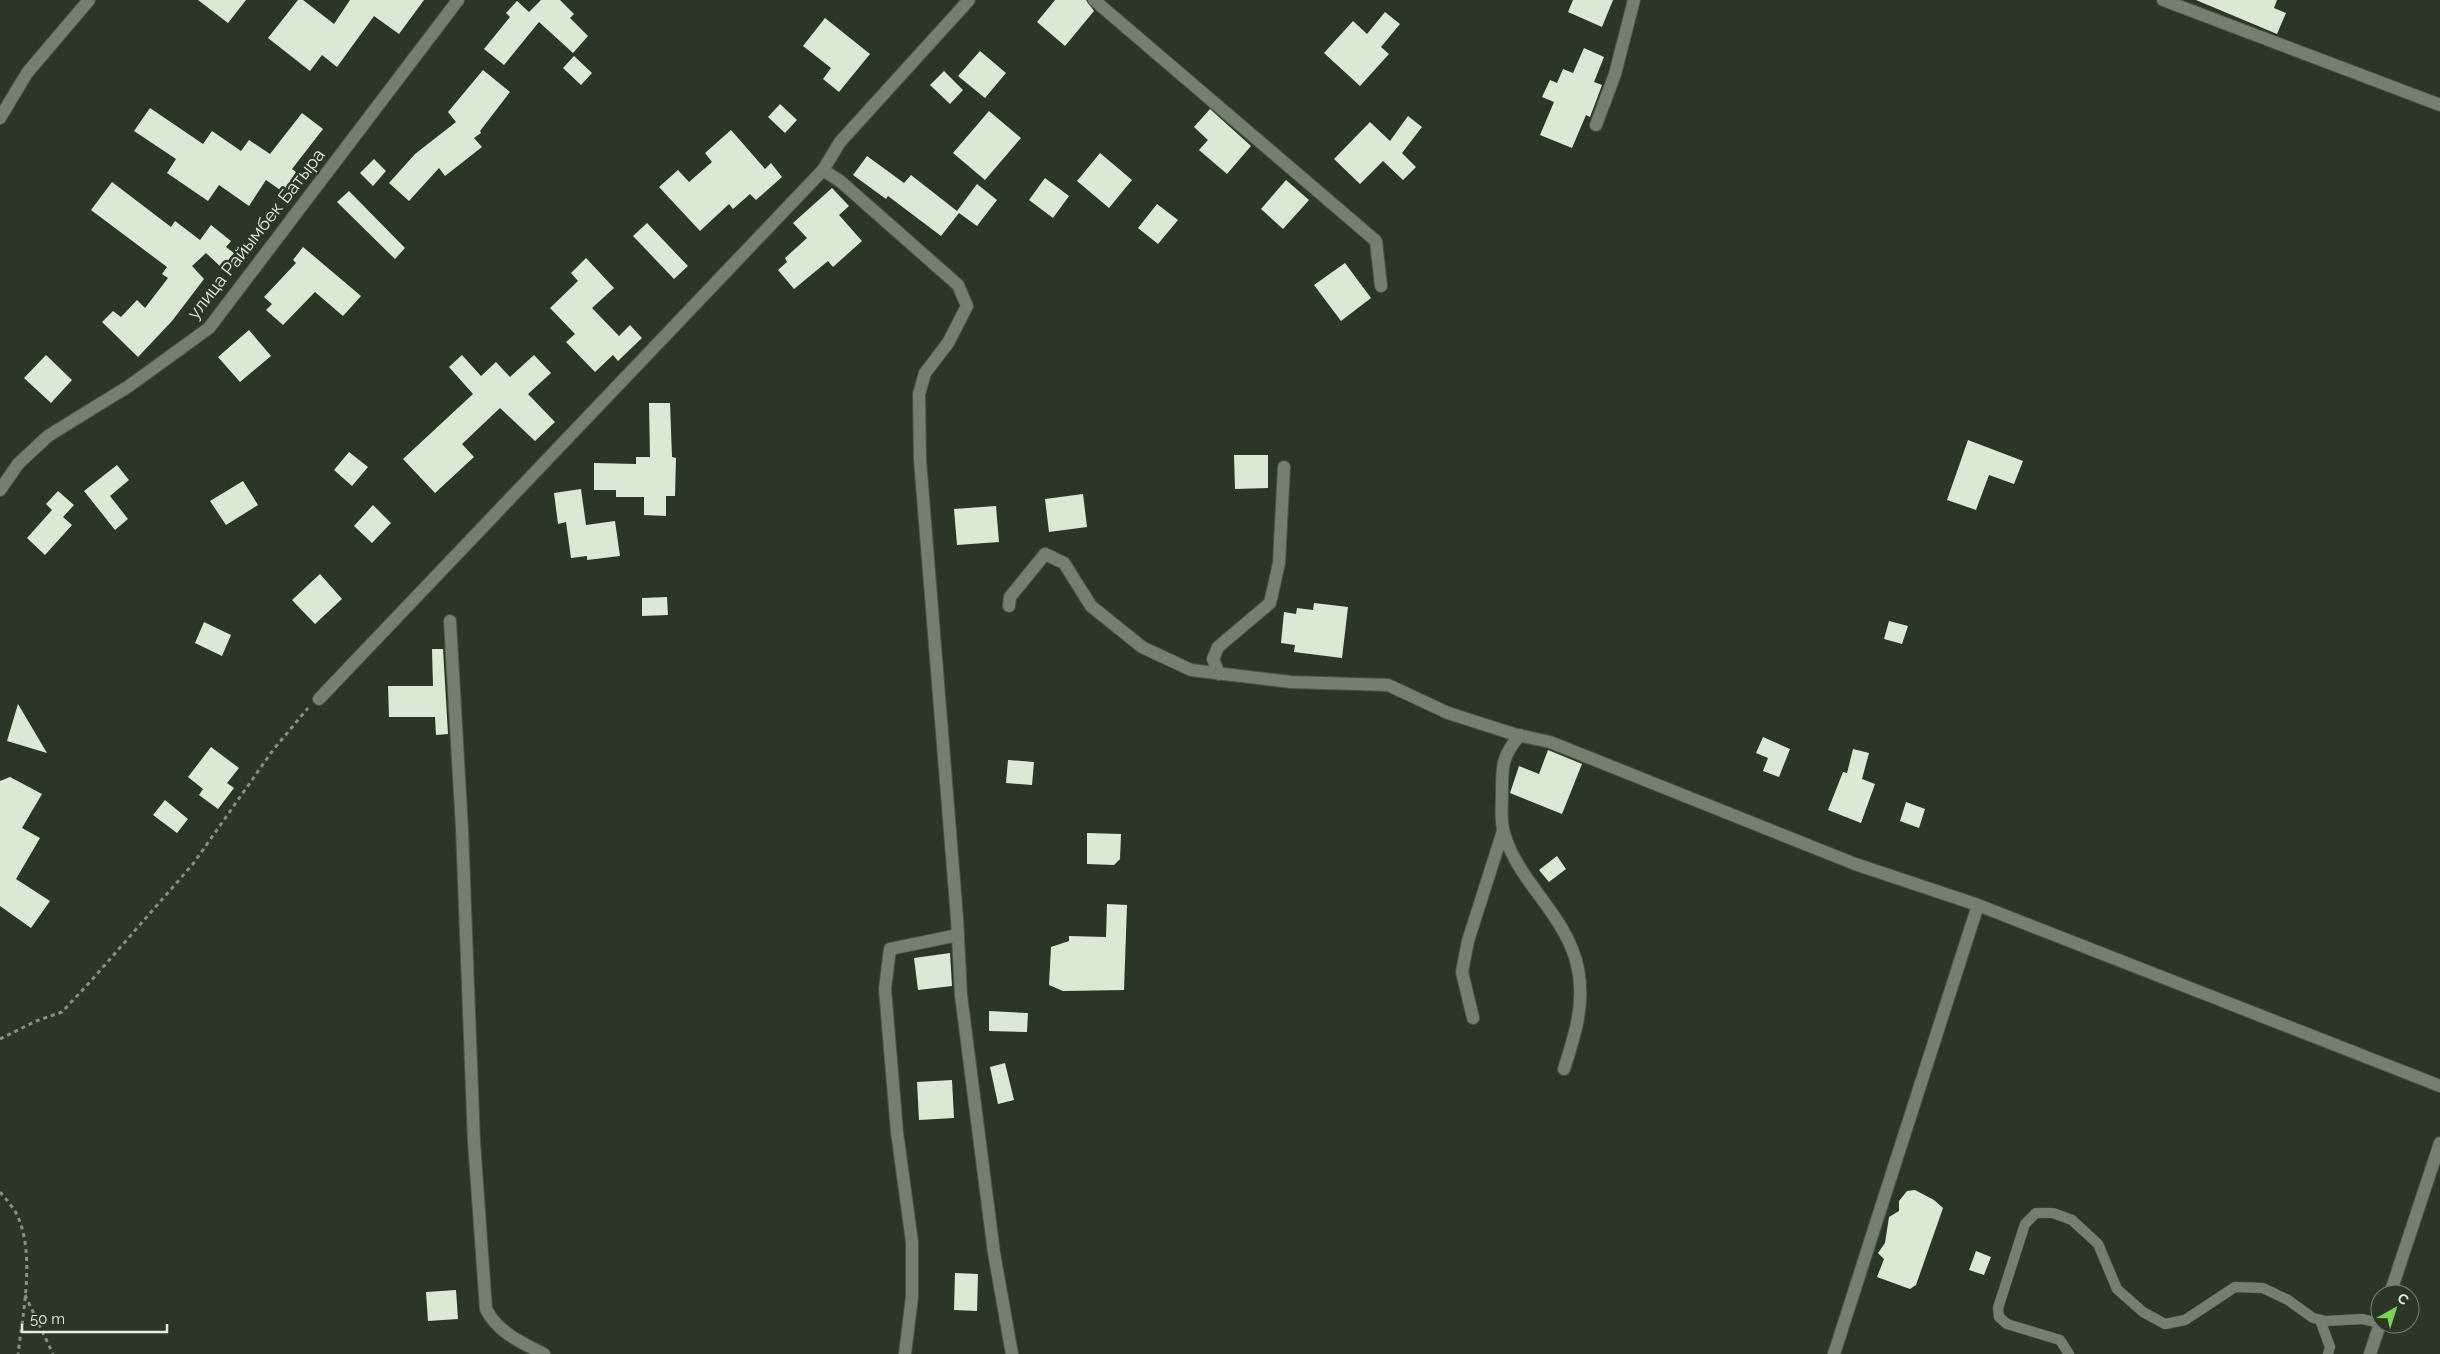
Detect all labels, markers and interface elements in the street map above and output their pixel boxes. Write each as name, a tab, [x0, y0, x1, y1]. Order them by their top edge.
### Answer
street label: улица Райымбек Батыра	[183, 144, 329, 323]
north arrow	[2370, 1284, 2420, 1334]
text: С	[2394, 1290, 2412, 1308]
scale bar	[22, 1302, 168, 1334]
text: 50 m	[30, 1310, 65, 1328]

